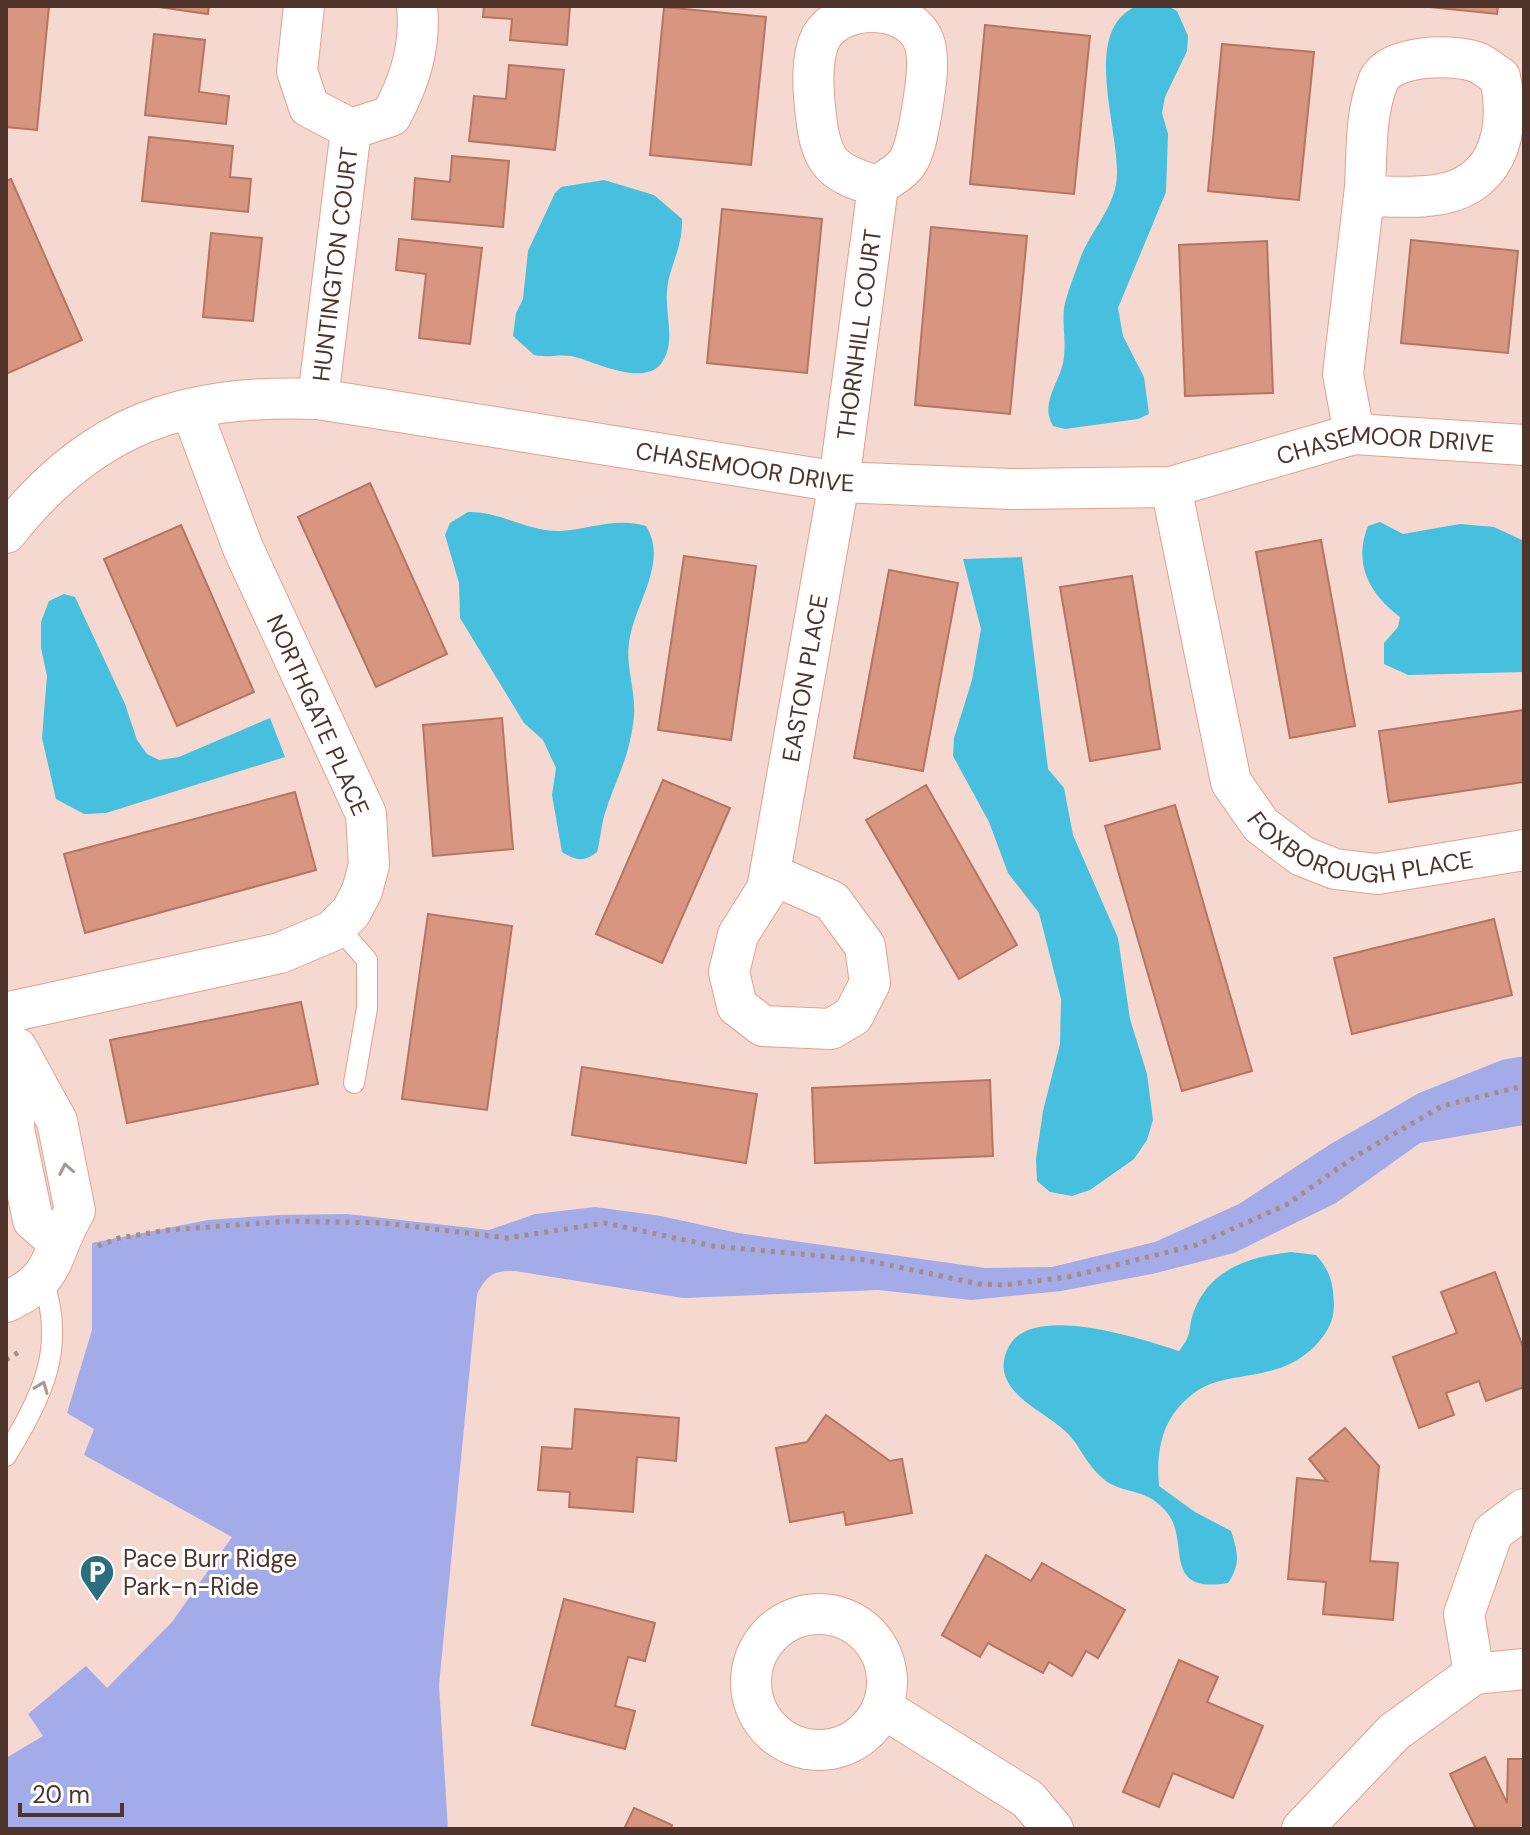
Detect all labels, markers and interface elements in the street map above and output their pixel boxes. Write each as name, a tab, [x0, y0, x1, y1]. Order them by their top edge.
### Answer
street label: HUNTINGTON COURT	[305, 145, 364, 383]
street label: THORNHILL COURT	[829, 227, 888, 442]
street label: CHASEMOOR DRIVE	[1273, 418, 1495, 471]
street label: CHASEMOOR DRIVE	[634, 434, 855, 498]
street label: EASTON PLACE	[774, 592, 834, 764]
street label: NORTHGATE PLACE	[260, 609, 376, 821]
street label: FOXBOROUGH PLACE	[1241, 805, 1475, 890]
one-way arrow	[59, 1162, 76, 1176]
one-way arrow	[32, 1381, 49, 1395]
place label: Pace Burr Ridge Park-n-Ride	[123, 1543, 297, 1602]
parking icon: Pace Burr Ridge Park-n-Ride	[78, 1553, 116, 1603]
scale bar	[20, 1767, 122, 1817]
text: 20 m	[32, 1779, 90, 1810]

